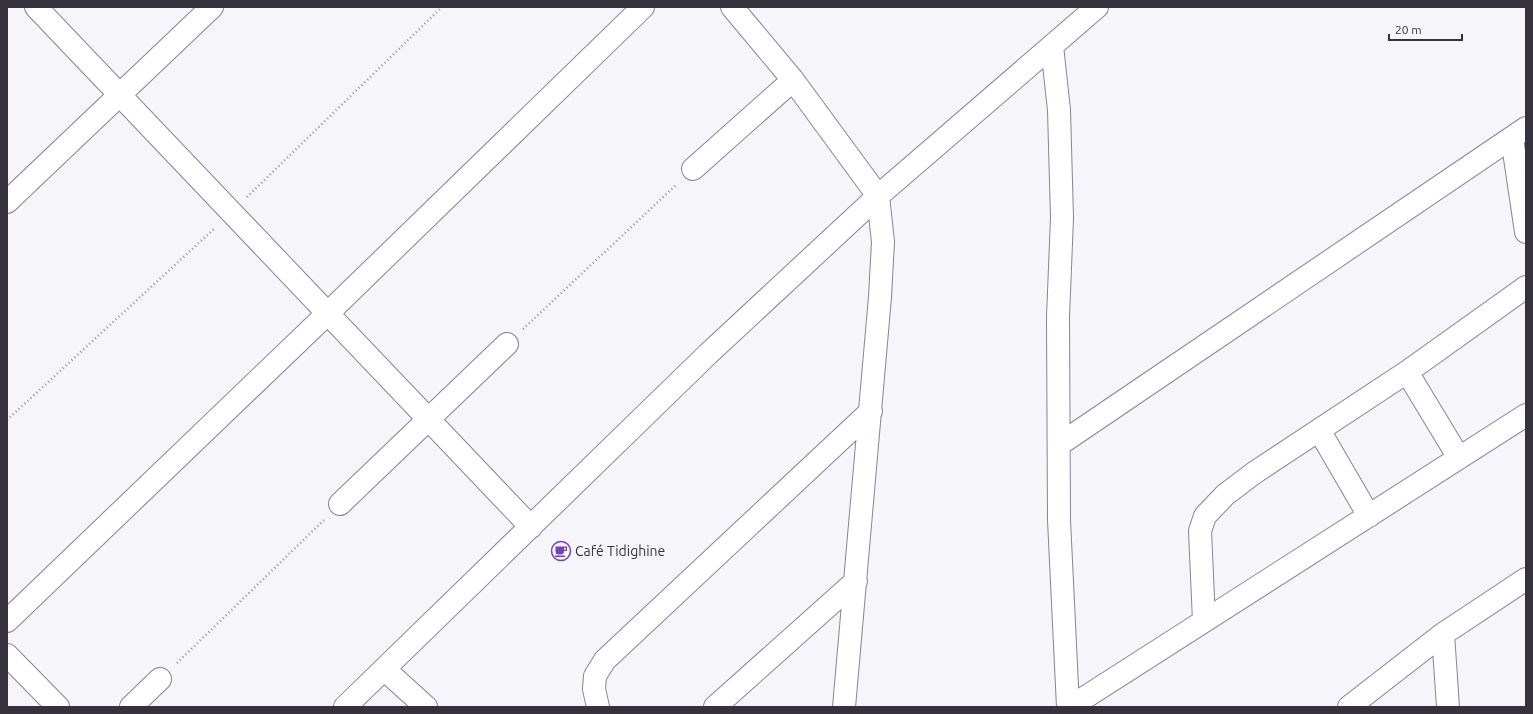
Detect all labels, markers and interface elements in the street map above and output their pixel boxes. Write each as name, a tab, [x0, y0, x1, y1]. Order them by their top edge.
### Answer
scale bar	[1389, 16, 1462, 42]
text: 20 m	[1395, 23, 1422, 36]
cafe icon: Café Tidighine	[550, 540, 572, 562]
place label: Café Tidighine	[575, 543, 665, 559]

